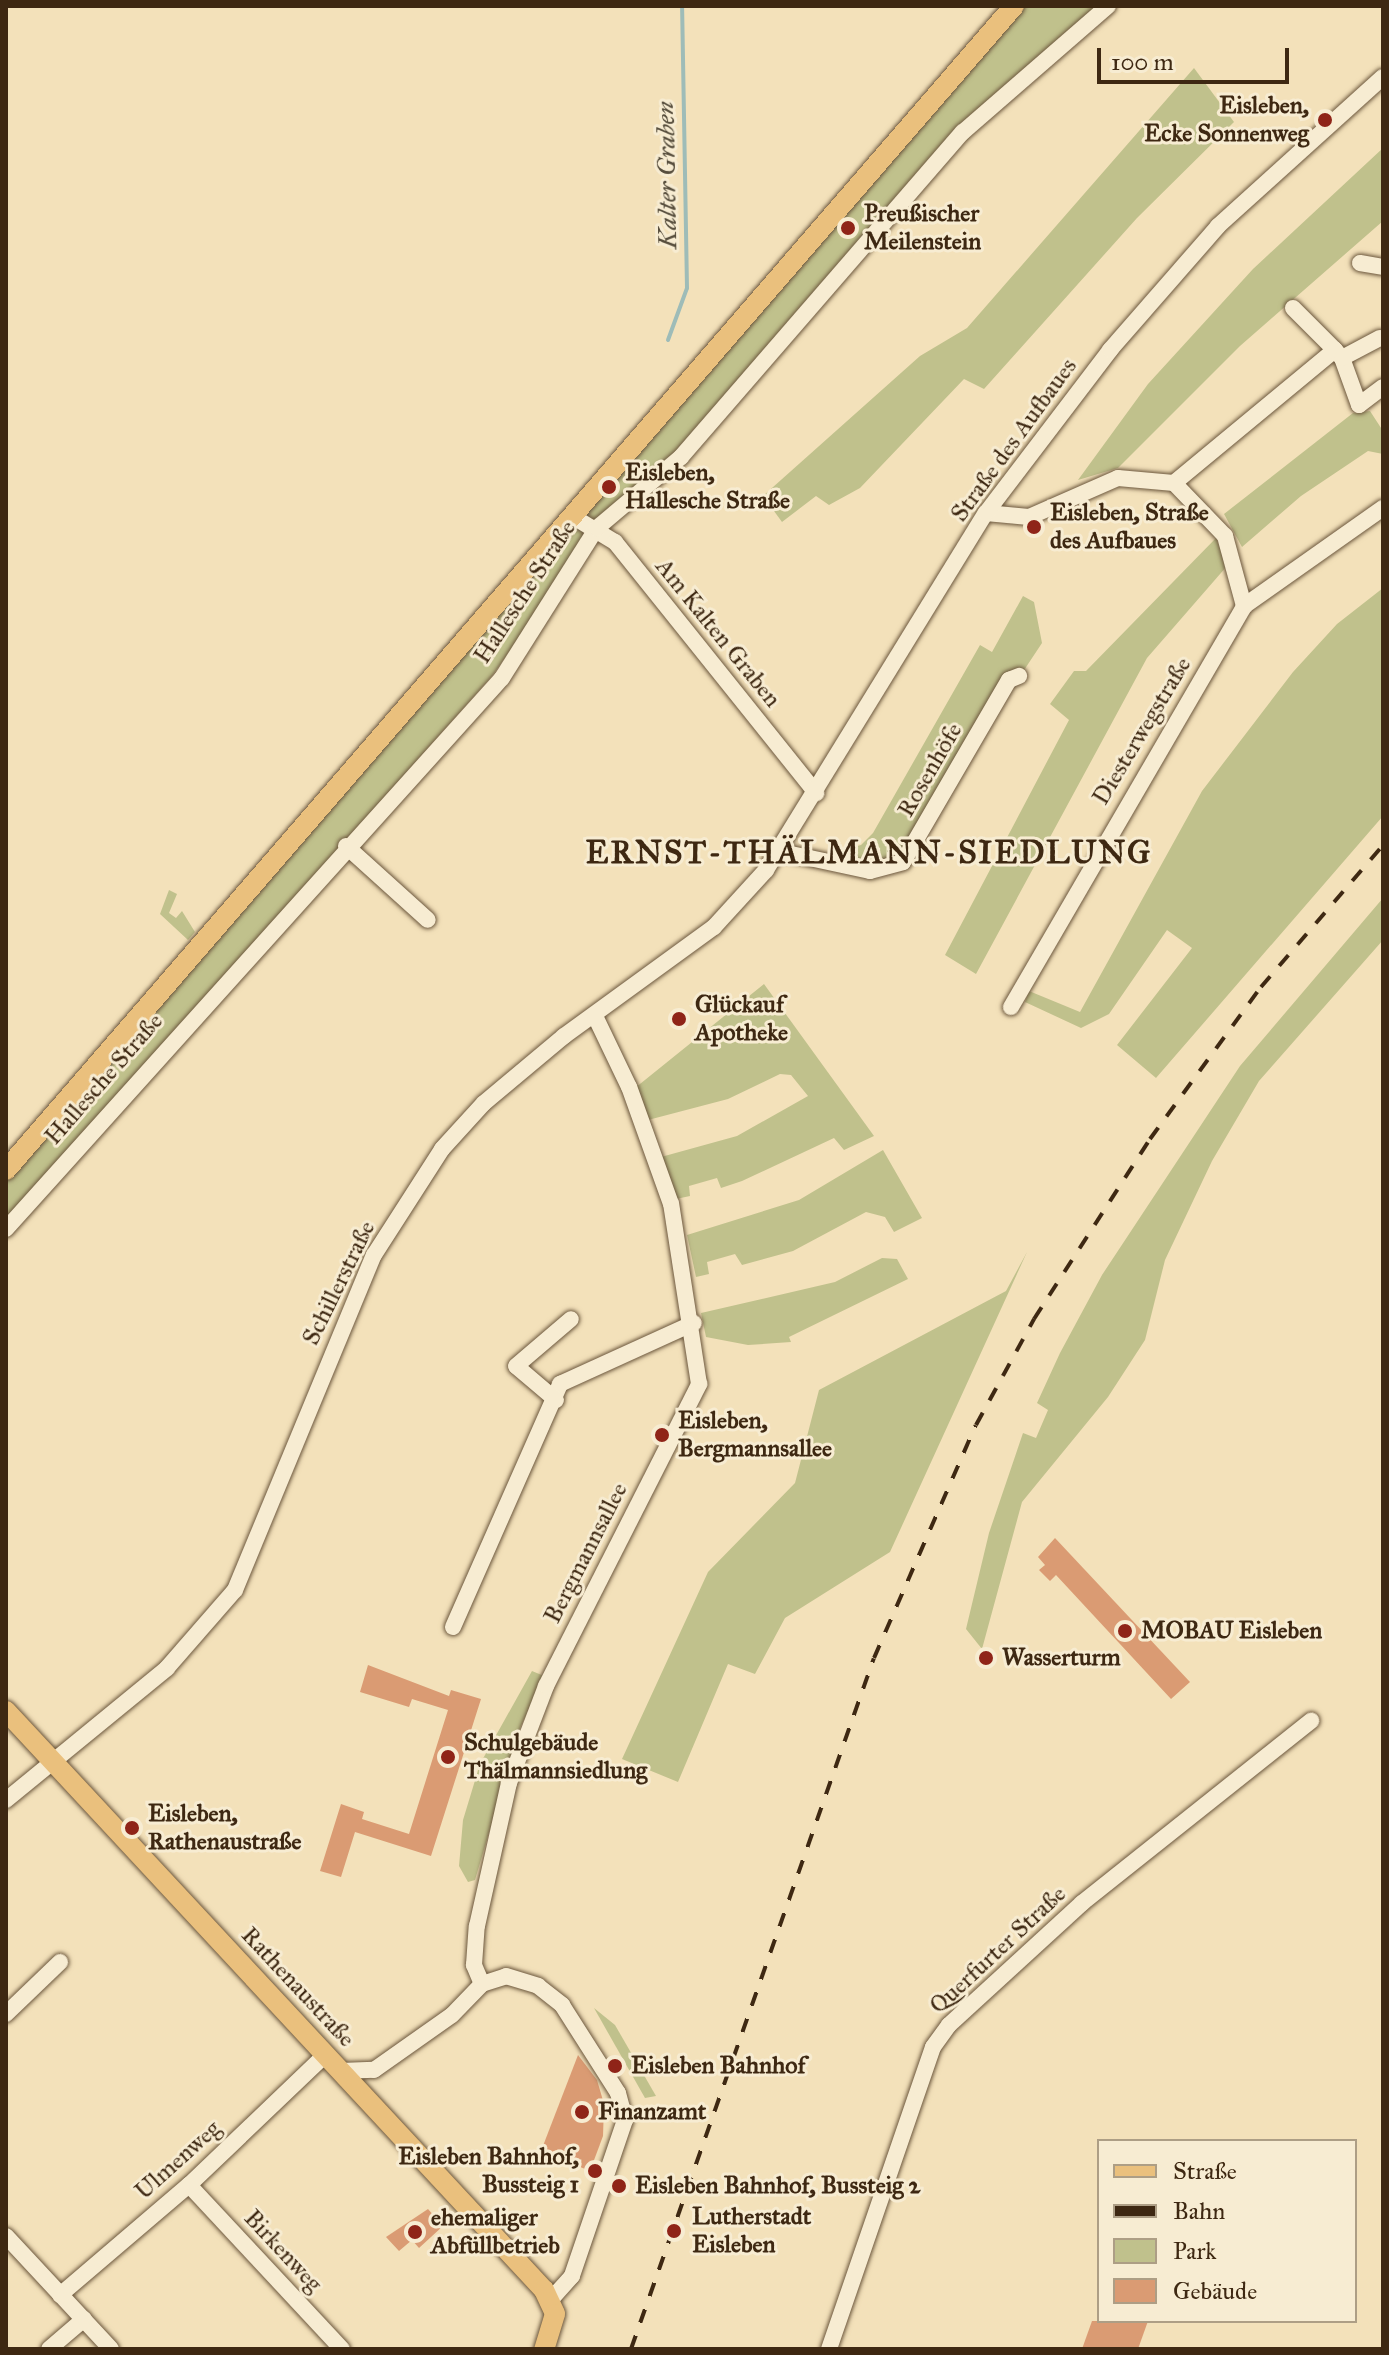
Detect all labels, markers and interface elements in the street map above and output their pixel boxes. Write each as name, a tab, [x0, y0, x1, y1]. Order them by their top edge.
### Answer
scale bar	[1101, 32, 1293, 82]
text: 100 m	[1111, 47, 1174, 77]
place label: Eisleben, Ecke Sonnenweg	[1144, 92, 1309, 148]
water label: Kalter Graben	[650, 101, 684, 249]
marker: Eisleben, Ecke Sonnenweg	[1316, 111, 1334, 129]
place label: Preußischer Meilenstein	[864, 200, 981, 256]
marker: Preußischer Meilenstein	[839, 219, 857, 237]
street label: Straße des Aufbaues	[945, 353, 1083, 527]
place label: Eisleben, Hallesche Straße	[625, 459, 790, 515]
marker: Eisleben, Hallesche Straße	[600, 478, 618, 496]
place label: Eisleben, Straße des Aufbaues	[1050, 499, 1209, 555]
street label: Hallesche Straße	[468, 515, 582, 669]
marker: Eisleben, Straße des Aufbaues	[1025, 518, 1043, 536]
street label: Am Kalten Graben	[649, 553, 787, 713]
street label: Diesterwegstraße	[1087, 652, 1197, 810]
street label: Rosenhöfe	[892, 718, 968, 822]
district label: ERNST-THÄLMANN-SIEDLUNG	[586, 834, 1152, 872]
place label: Glückauf Apotheke	[695, 991, 788, 1047]
street label: Hallesche Straße	[39, 1007, 169, 1151]
marker: Glückauf Apotheke	[670, 1010, 688, 1028]
street label: Schillerstraße	[297, 1216, 381, 1350]
place label: Eisleben, Bergmannsallee	[678, 1407, 832, 1463]
marker: Eisleben, Bergmannsallee	[653, 1426, 671, 1444]
street label: Bergmannsallee	[538, 1478, 634, 1628]
place label: MOBAU Eisleben	[1141, 1617, 1322, 1645]
marker: MOBAU Eisleben	[1116, 1622, 1134, 1640]
place label: Wasserturm	[1002, 1644, 1121, 1672]
marker: Wasserturm	[977, 1649, 995, 1667]
place label: Schulgebäude Thälmannsiedlung	[464, 1729, 647, 1785]
marker: Schulgebäude Thälmannsiedlung	[439, 1748, 457, 1766]
place label: Eisleben, Rathenaustraße	[148, 1800, 302, 1856]
marker: Eisleben, Rathenaustraße	[123, 1819, 141, 1837]
street label: Querfurter Straße	[924, 1880, 1072, 2020]
street label: Rathenaustraße	[235, 1921, 361, 2053]
place label: Eisleben Bahnhof	[631, 2052, 806, 2080]
marker: Eisleben Bahnhof	[606, 2057, 624, 2075]
place label: Finanzamt	[598, 2098, 706, 2126]
marker: Finanzamt	[573, 2103, 591, 2121]
street label: Ulmenweg	[129, 2114, 227, 2206]
legend	[1097, 2139, 1357, 2323]
place label: Eisleben Bahnhof, Bussteig 1	[398, 2143, 579, 2199]
text: Straße	[1173, 2156, 1237, 2186]
marker: Eisleben Bahnhof, Bussteig 1	[586, 2162, 604, 2180]
place label: Eisleben Bahnhof, Bussteig 2	[635, 2172, 920, 2200]
marker: Eisleben Bahnhof, Bussteig 2	[610, 2177, 628, 2195]
text: Bahn	[1173, 2196, 1225, 2226]
place label: Lutherstadt Eisleben	[692, 2203, 811, 2259]
street label: Birkenweg	[238, 2204, 328, 2298]
place label: ehemaliger Abfüllbetrieb	[431, 2204, 560, 2260]
marker: Lutherstadt Eisleben	[663, 2220, 685, 2242]
marker: ehemaliger Abfüllbetrieb	[406, 2223, 424, 2241]
text: Park	[1173, 2236, 1216, 2266]
text: Gebäude	[1173, 2276, 1257, 2306]

